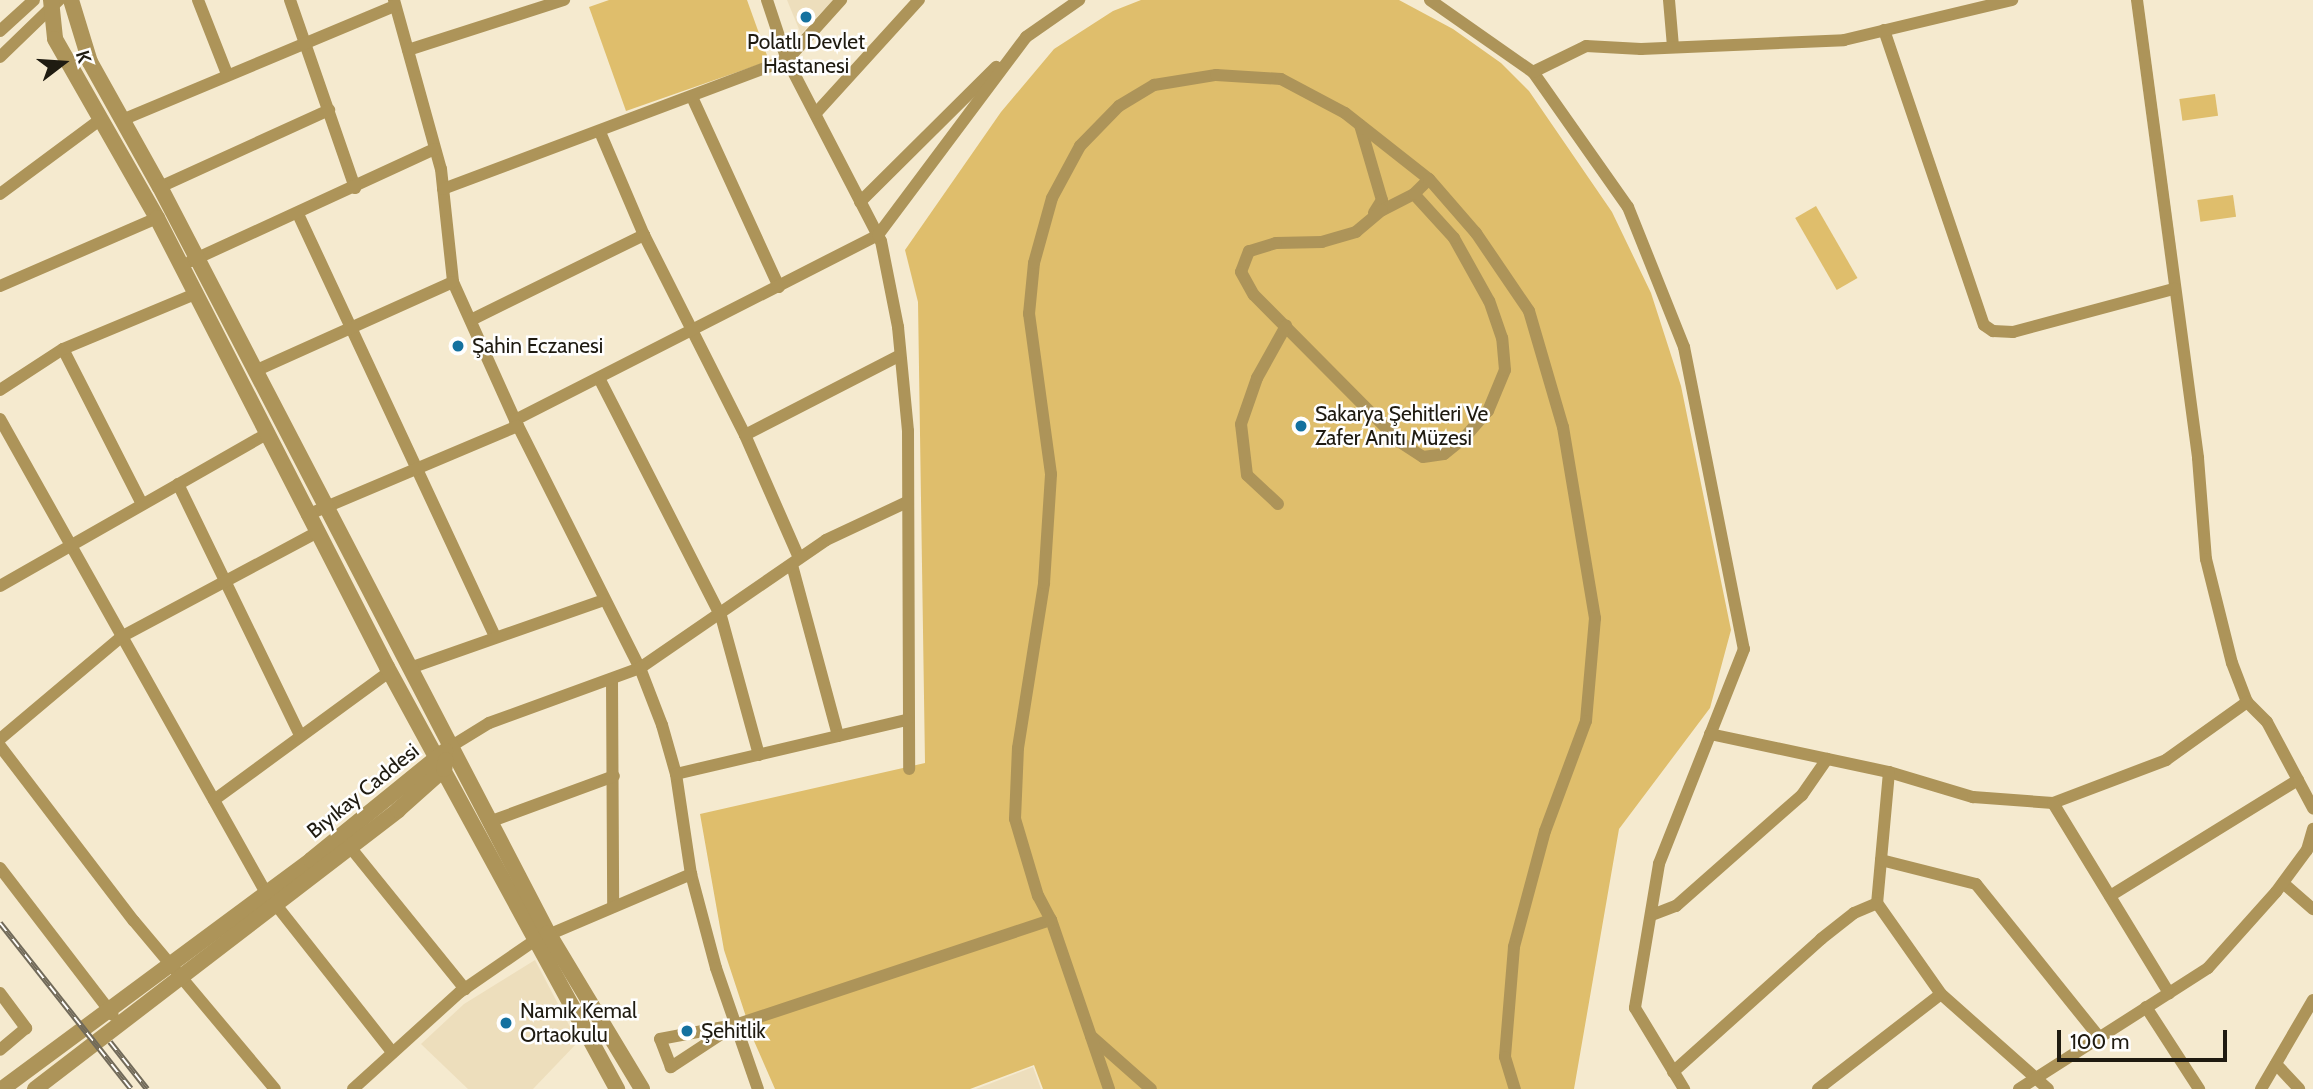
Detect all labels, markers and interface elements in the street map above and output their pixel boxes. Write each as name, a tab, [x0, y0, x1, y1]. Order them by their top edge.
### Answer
marker: Polatlı Devlet Hastanesi	[796, 7, 816, 27]
north arrow	[28, 28, 98, 98]
place label: Polatlı Devlet Hastanesi	[747, 29, 865, 79]
text: K	[71, 48, 96, 66]
place label: Şahin Eczanesi	[472, 333, 603, 359]
marker: Şahin Eczanesi	[450, 338, 466, 354]
place label: Sakarya Şehitleri Ve Zafer Anıtı Müzesi	[1315, 401, 1488, 451]
marker: Sakarya Şehitleri Ve Zafer Anıtı Müzesi	[1293, 418, 1309, 434]
street label: Bıyıkay Caddesi	[302, 738, 424, 844]
place label: Namık Kemal Ortaokulu	[520, 998, 637, 1048]
marker: Namık Kemal Ortaokulu	[498, 1015, 514, 1031]
scale bar	[2061, 1016, 2231, 1060]
place label: Şehitlik	[701, 1018, 766, 1044]
marker: Şehitlik	[679, 1023, 695, 1039]
text: 100 m	[2070, 1029, 2129, 1054]

